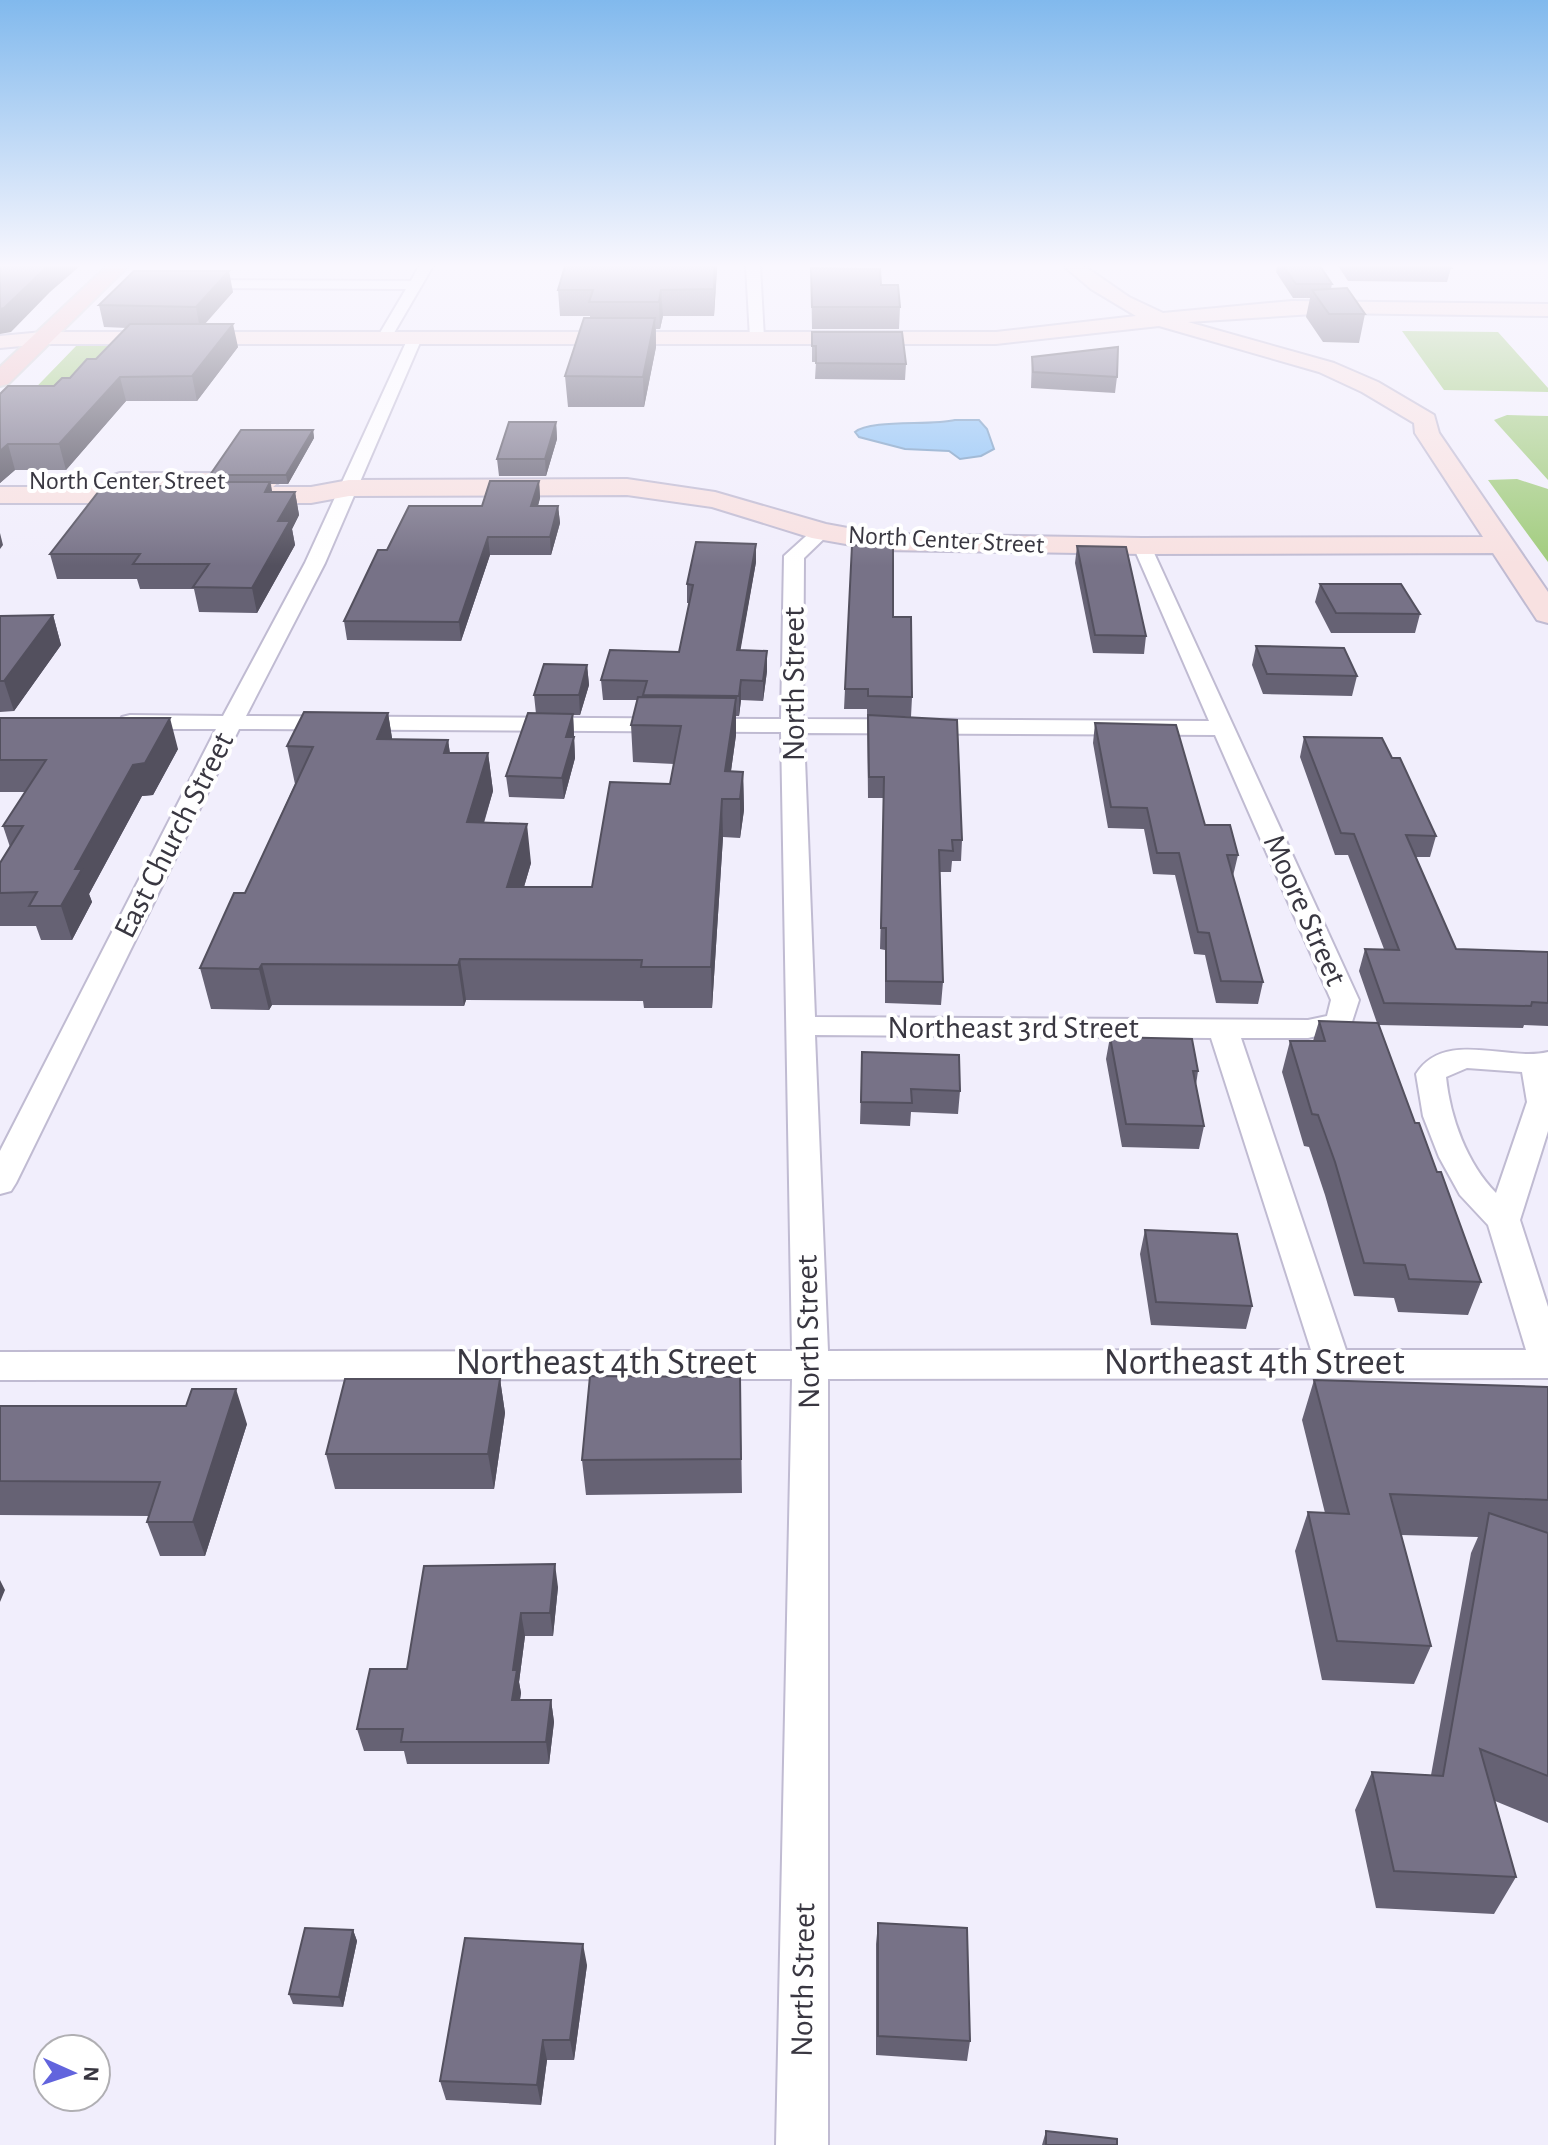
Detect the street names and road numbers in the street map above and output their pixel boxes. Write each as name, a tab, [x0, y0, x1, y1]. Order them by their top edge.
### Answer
street label: North Center Street	[29, 468, 225, 494]
street label: North Center Street	[847, 522, 1045, 558]
street label: North Street	[778, 607, 810, 761]
street label: East Church Street	[108, 727, 240, 943]
street label: Moore Street	[1258, 830, 1352, 990]
street label: Northeast 3rd Street	[887, 1012, 1139, 1044]
street label: North Street	[791, 1255, 825, 1409]
street label: Northeast 4th Street	[455, 1344, 757, 1382]
street label: Northeast 4th Street	[1103, 1344, 1405, 1382]
street label: North Street	[786, 1903, 820, 2057]

